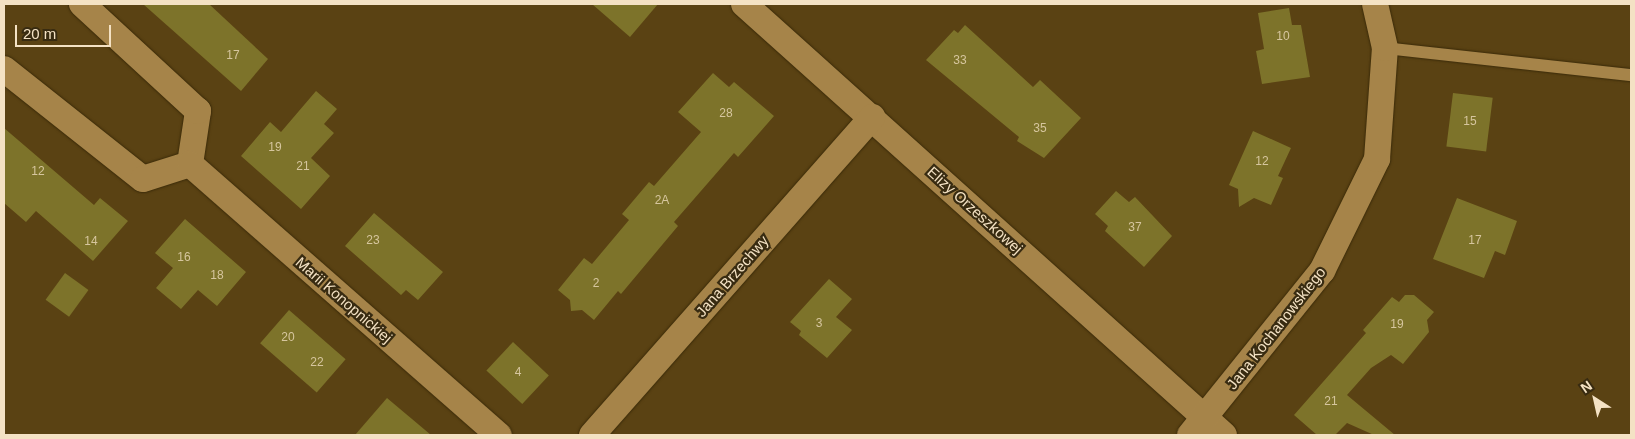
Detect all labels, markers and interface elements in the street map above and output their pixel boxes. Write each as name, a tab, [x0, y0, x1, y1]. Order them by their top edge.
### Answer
scale bar	[18, 15, 114, 47]
text: 20 m	[23, 25, 56, 42]
house number: 10	[1276, 30, 1290, 44]
house number: 17	[226, 49, 240, 63]
house number: 33	[953, 54, 967, 68]
house number: 28	[719, 107, 733, 121]
house number: 15	[1463, 115, 1477, 129]
house number: 35	[1033, 122, 1047, 136]
house number: 19	[268, 141, 282, 155]
house number: 12	[1255, 155, 1269, 169]
house number: 21	[296, 160, 310, 174]
street label: Elizy Orzeszkowej	[924, 163, 1026, 257]
house number: 12	[31, 165, 45, 179]
house number: 2A	[655, 194, 669, 208]
house number: 37	[1128, 221, 1142, 235]
street label: Jana Brzechwy	[692, 232, 772, 320]
house number: 23	[366, 234, 380, 248]
house number: 17	[1468, 234, 1482, 248]
house number: 14	[84, 235, 98, 249]
house number: 16	[177, 251, 191, 265]
street label: Marii Konopnickiej	[292, 253, 396, 347]
street label: Jana Kochanowskiego	[1223, 263, 1329, 393]
house number: 18	[210, 269, 224, 283]
house number: 2	[593, 277, 599, 291]
house number: 3	[816, 317, 822, 331]
house number: 19	[1390, 318, 1404, 332]
house number: 20	[281, 331, 295, 345]
house number: 22	[310, 356, 324, 370]
house number: 4	[515, 366, 521, 380]
north arrow	[1570, 374, 1620, 424]
text: N	[1578, 377, 1595, 396]
house number: 21	[1324, 395, 1338, 409]

